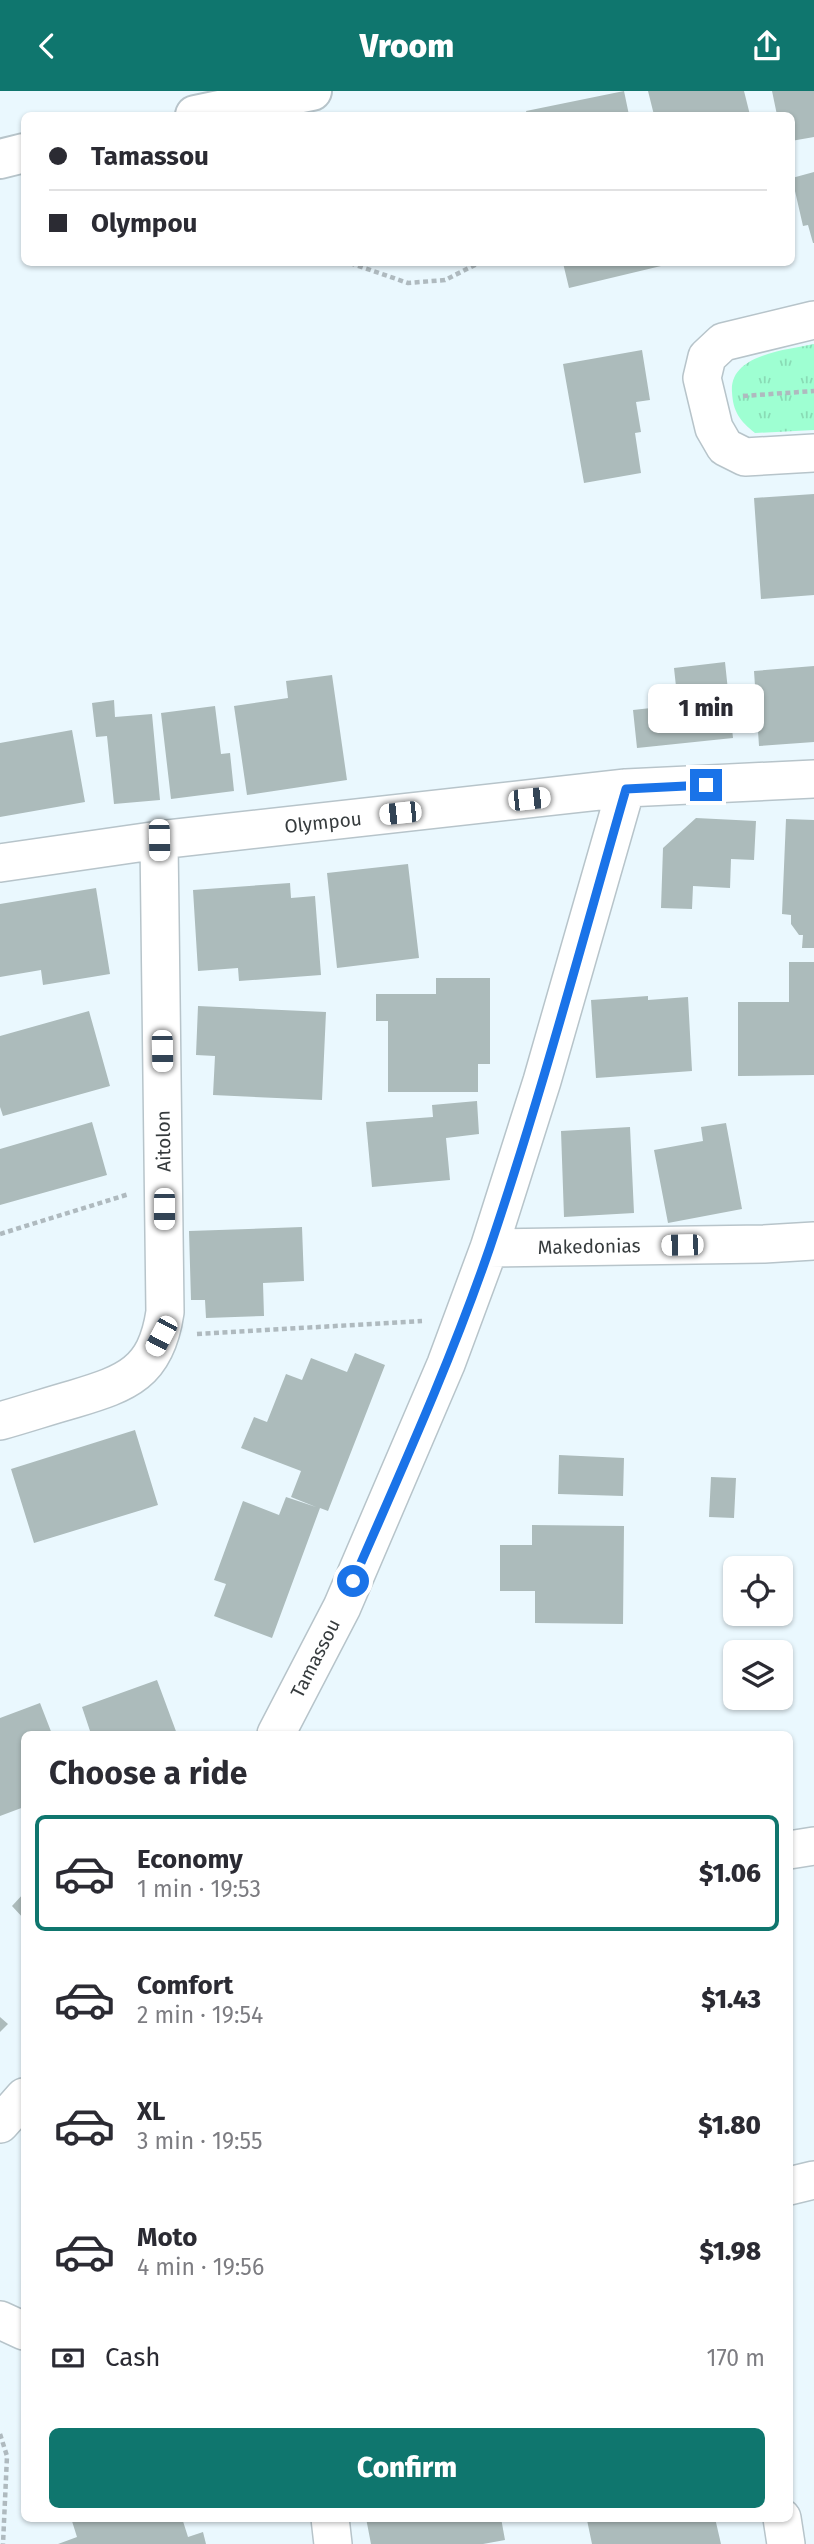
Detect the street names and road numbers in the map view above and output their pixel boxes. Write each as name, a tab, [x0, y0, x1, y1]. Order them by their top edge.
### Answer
street label: Olympou	[283, 807, 363, 838]
street label: Aitolon	[151, 1110, 176, 1172]
street label: Makedonias	[537, 1234, 641, 1259]
street label: Tamassou	[286, 1615, 345, 1701]

